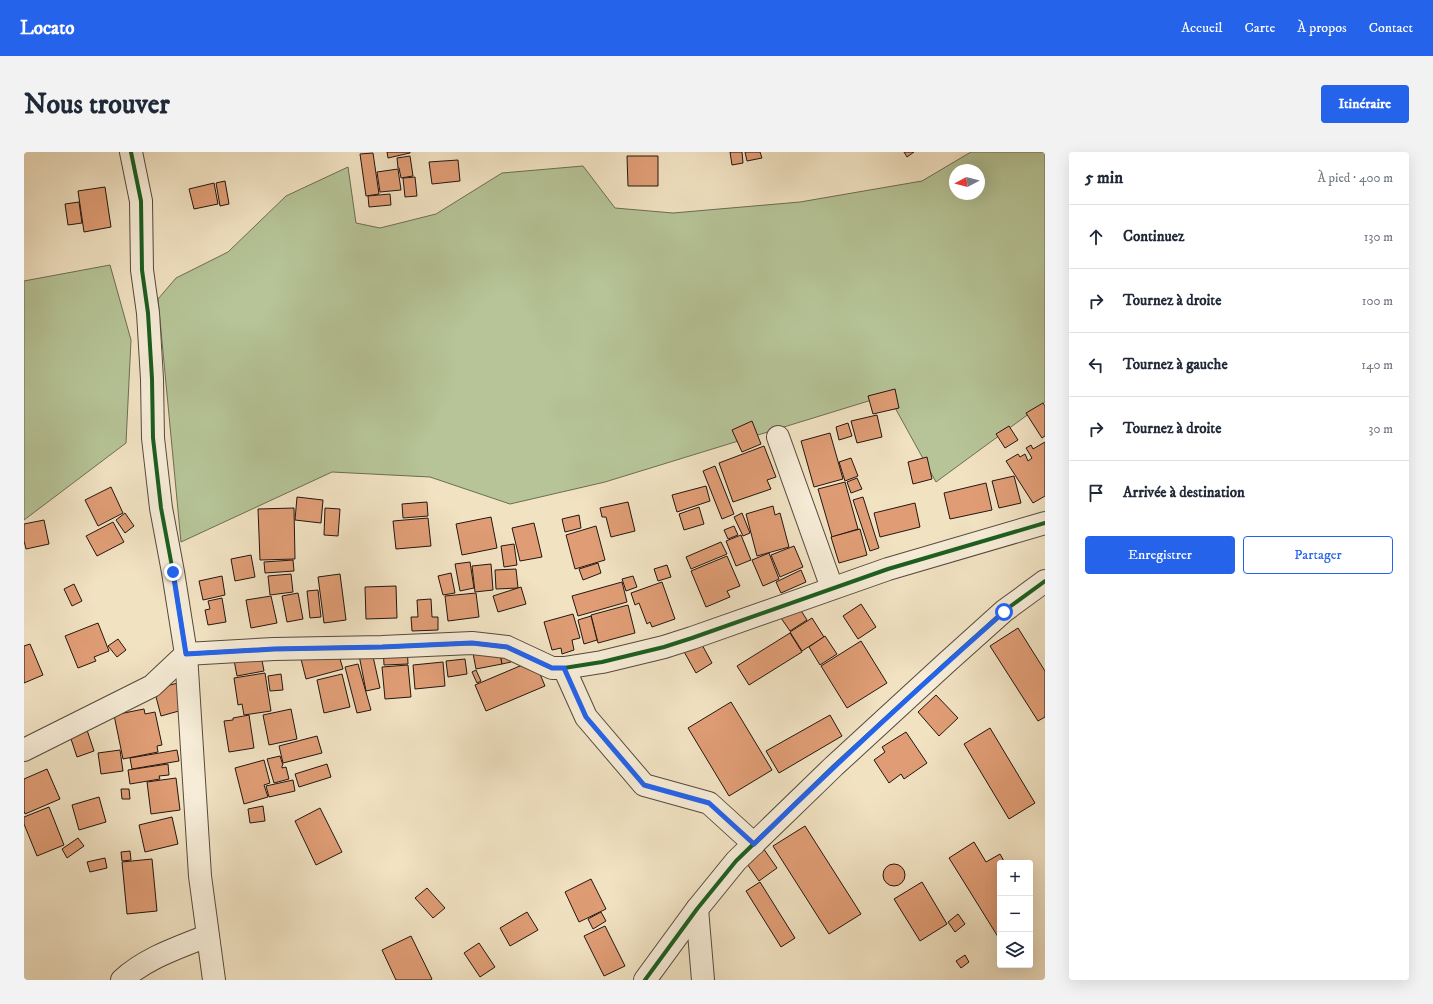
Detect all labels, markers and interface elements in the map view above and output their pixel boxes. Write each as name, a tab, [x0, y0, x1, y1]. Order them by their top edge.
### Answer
text: Locato	[20, 17, 75, 40]
text: Accueil	[1181, 19, 1223, 37]
text: Carte	[1245, 19, 1275, 37]
text: À propos	[1297, 19, 1347, 37]
text: Contact	[1369, 19, 1413, 37]
button: Itinéraire	[1321, 85, 1409, 123]
text: Nous trouver	[24, 87, 170, 122]
north arrow	[949, 164, 985, 200]
text: 5 min	[1085, 167, 1123, 189]
text: À pied · 400 m	[1317, 170, 1393, 186]
icon: ahead	[1085, 226, 1107, 248]
text: Continuez	[1123, 227, 1184, 246]
text: 130 m	[1364, 229, 1393, 245]
icon: right	[1085, 290, 1107, 312]
text: Tournez à droite	[1123, 291, 1221, 310]
text: 100 m	[1362, 293, 1393, 309]
icon: left	[1085, 354, 1107, 376]
text: Tournez à gauche	[1123, 355, 1228, 374]
text: 140 m	[1361, 357, 1393, 373]
icon: right	[1085, 418, 1107, 440]
text: Tournez à droite	[1123, 419, 1221, 438]
text: 30 m	[1369, 421, 1393, 437]
icon: arrive	[1085, 482, 1107, 504]
text: Arrivée à destination	[1123, 483, 1245, 502]
button: Enregistrer	[1085, 536, 1235, 574]
button: Partager	[1243, 536, 1393, 574]
route end	[164, 563, 182, 581]
route start	[995, 603, 1013, 621]
map controls	[997, 860, 1033, 968]
button: +	[997, 860, 1033, 896]
button: −	[997, 896, 1033, 932]
button: layers	[997, 932, 1033, 968]

